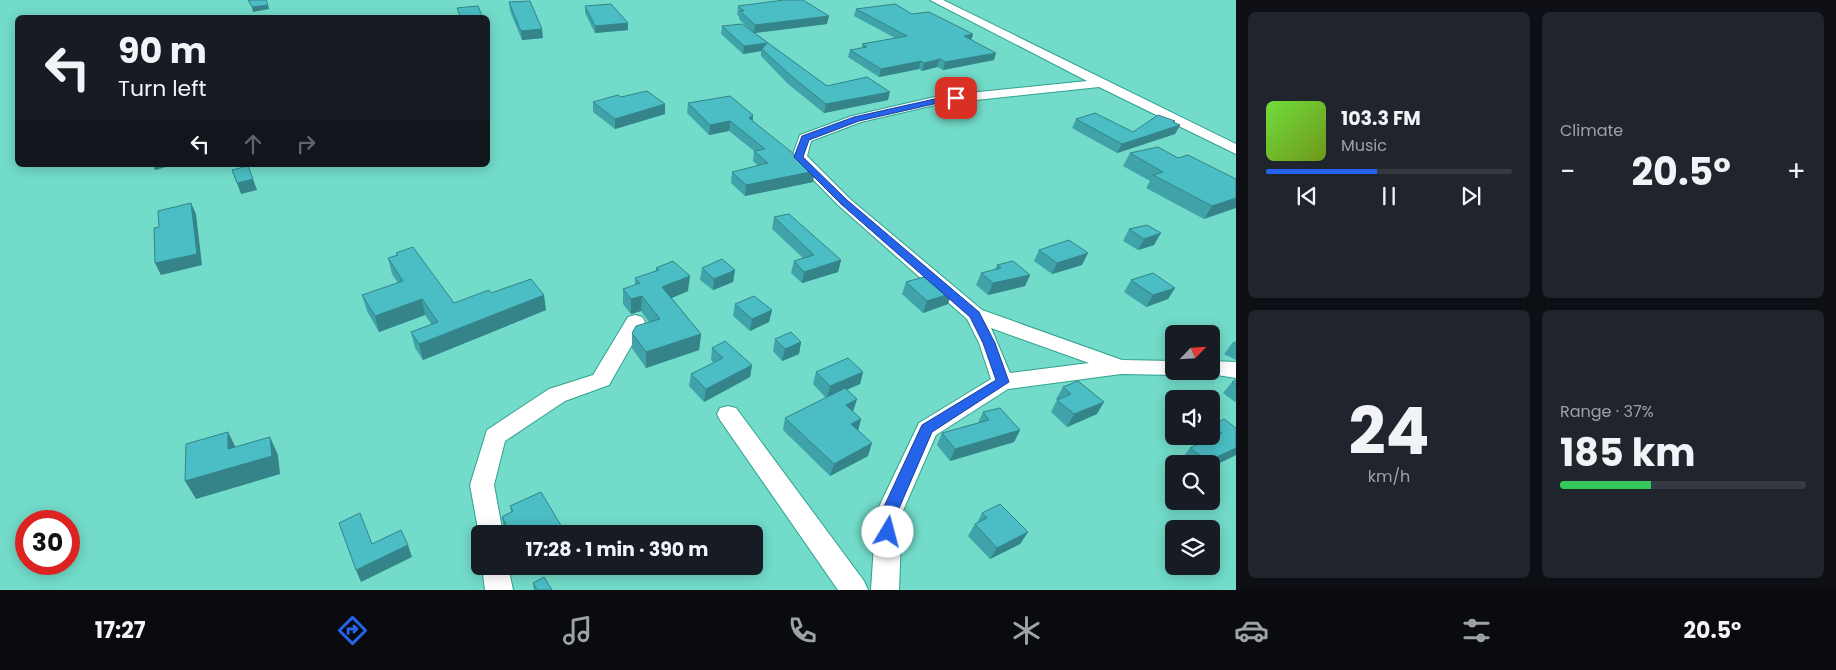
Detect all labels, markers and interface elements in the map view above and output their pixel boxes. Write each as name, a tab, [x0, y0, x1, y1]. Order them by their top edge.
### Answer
text: 90 m	[118, 26, 207, 75]
icon: left	[35, 35, 100, 100]
text: Turn left	[118, 73, 206, 104]
pin	[935, 77, 977, 119]
icon: arrive	[942, 84, 970, 112]
text: 103.3 FM	[1341, 105, 1421, 132]
text: Climate	[1560, 119, 1623, 142]
icon: left	[186, 130, 214, 158]
icon: ahead	[239, 130, 267, 158]
icon: right	[292, 130, 320, 158]
text: Music	[1341, 134, 1387, 157]
text: 20.5°	[1631, 145, 1731, 198]
text: −	[1560, 152, 1575, 191]
text: +	[1787, 152, 1806, 191]
icon: previous	[1293, 182, 1321, 210]
icon: pause	[1375, 182, 1403, 210]
icon: next	[1457, 182, 1485, 210]
north arrow	[1165, 325, 1220, 380]
map controls	[1165, 325, 1220, 575]
text: 24	[1348, 386, 1430, 477]
button: sound	[1165, 390, 1220, 445]
text: Range · 37%	[1560, 400, 1654, 423]
text: 185 km	[1560, 426, 1695, 479]
button: search	[1165, 455, 1220, 510]
text: km/h	[1368, 465, 1410, 488]
position arrow	[861, 505, 913, 557]
speed limit sign: 30	[15, 510, 80, 575]
button: layers	[1165, 520, 1220, 575]
text: 17:28 · 1 min · 390 m	[526, 536, 708, 563]
icon: directions	[335, 613, 370, 648]
icon: music	[560, 613, 595, 648]
icon: phone	[785, 613, 820, 648]
icon: climate	[1009, 613, 1044, 648]
icon: car	[1234, 613, 1269, 648]
icon: filters	[1459, 613, 1494, 648]
text: 17:27	[95, 615, 145, 646]
text: 20.5°	[1684, 615, 1741, 646]

